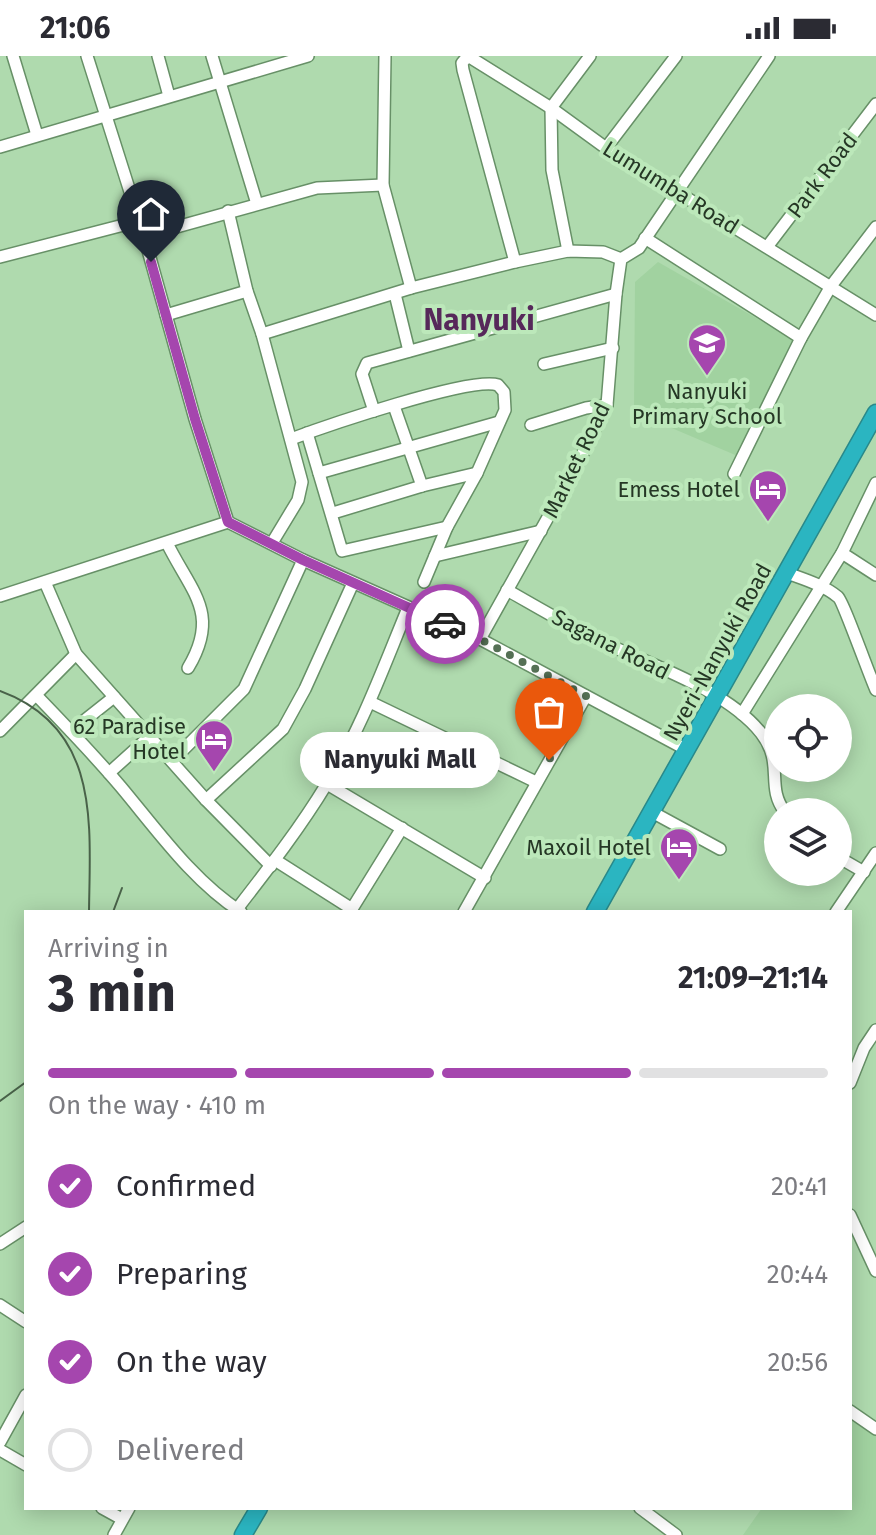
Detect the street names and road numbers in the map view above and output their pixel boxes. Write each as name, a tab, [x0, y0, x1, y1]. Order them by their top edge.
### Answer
street label: Park Road	[782, 127, 863, 223]
street label: Lumumba Road	[598, 135, 744, 240]
street label: Market Road	[537, 398, 616, 522]
street label: Nyeri-Nanyuki Road	[657, 559, 777, 746]
street label: Sagana Road	[548, 603, 674, 686]

